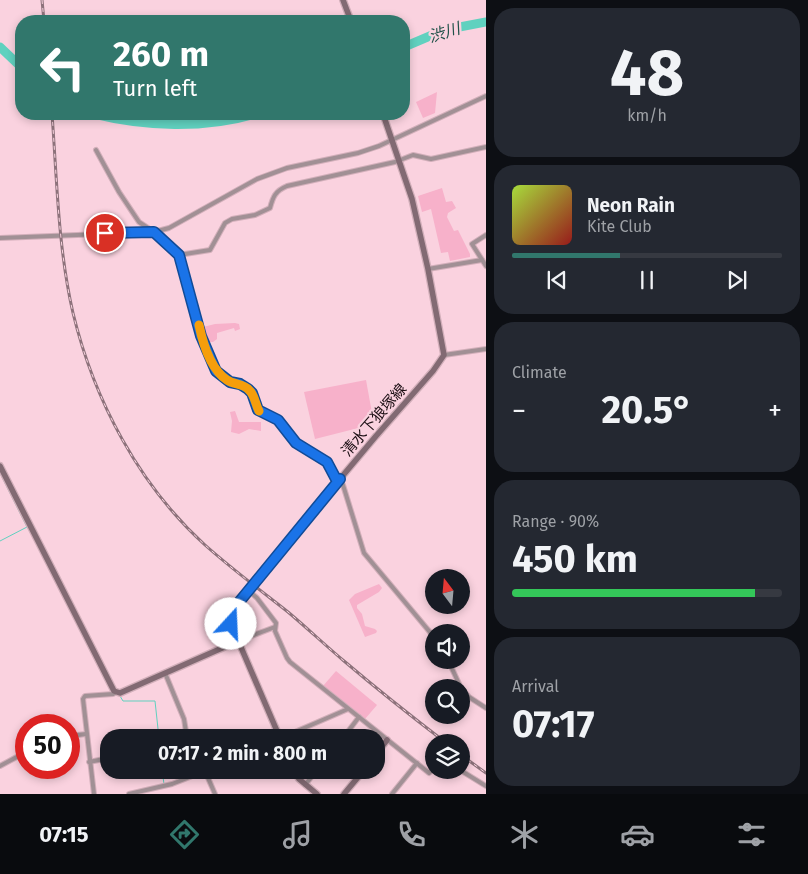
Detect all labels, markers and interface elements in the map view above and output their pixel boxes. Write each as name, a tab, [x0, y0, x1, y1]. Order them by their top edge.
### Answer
water label: 渋川	[426, 18, 464, 46]
text: 260 m	[113, 33, 209, 75]
text: 48	[610, 34, 684, 112]
icon: left	[30, 35, 95, 100]
text: Turn left	[113, 75, 197, 102]
text: km/h	[627, 106, 667, 125]
text: Neon Rain	[587, 194, 675, 217]
pin	[84, 212, 126, 254]
text: Kite Club	[587, 217, 652, 236]
icon: arrive	[91, 219, 119, 247]
icon: previous	[543, 266, 571, 294]
icon: pause	[633, 266, 661, 294]
icon: next	[723, 266, 751, 294]
text: Climate	[512, 363, 567, 382]
street label: 清水下狼塚線	[338, 380, 410, 460]
text: 20.5°	[601, 387, 693, 433]
text: −	[512, 394, 526, 427]
text: +	[768, 394, 782, 427]
text: Range · 90%	[512, 512, 599, 531]
text: 450 km	[512, 536, 638, 582]
north arrow	[425, 569, 470, 614]
map controls	[425, 569, 470, 779]
position arrow	[204, 597, 256, 649]
button: sound	[425, 624, 470, 669]
text: Arrival	[512, 677, 559, 696]
button: search	[425, 679, 470, 724]
text: 07:17	[512, 701, 595, 747]
speed limit sign: 50	[15, 714, 80, 779]
button: layers	[425, 734, 470, 779]
text: 07:17 · 2 min · 800 m	[158, 742, 327, 765]
icon: directions	[167, 817, 202, 852]
icon: music	[280, 817, 315, 852]
icon: phone	[394, 817, 429, 852]
icon: climate	[507, 817, 542, 852]
icon: car	[620, 817, 655, 852]
icon: filters	[734, 817, 769, 852]
text: 07:15	[39, 821, 88, 848]

